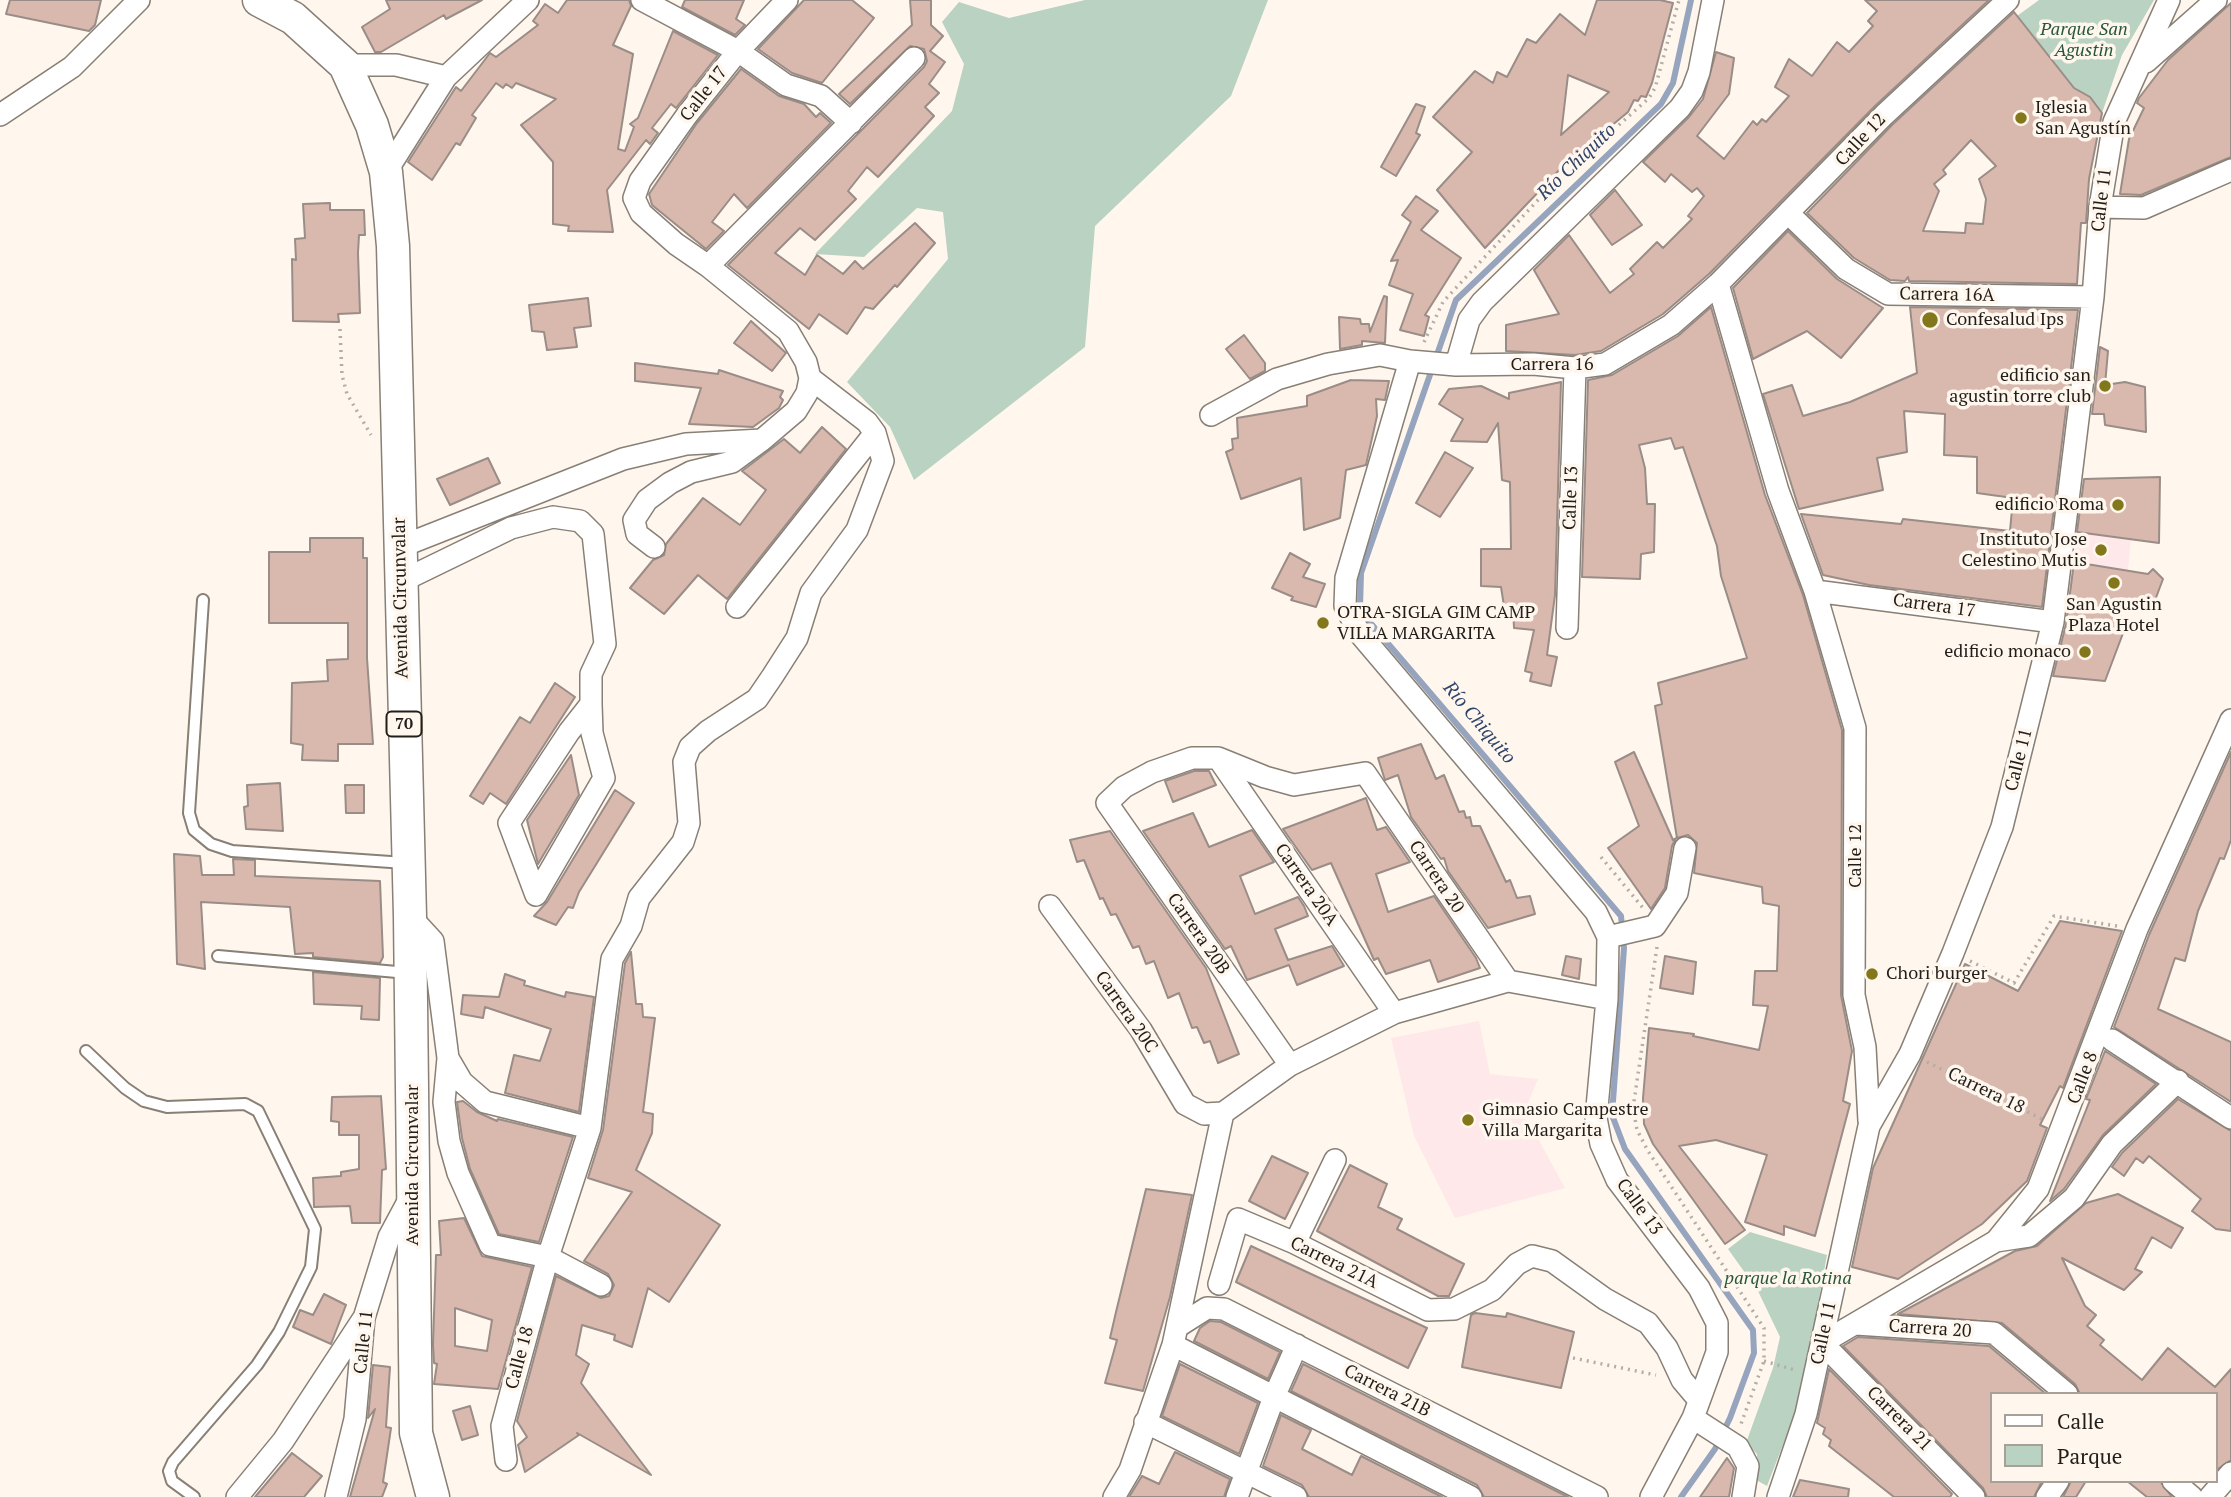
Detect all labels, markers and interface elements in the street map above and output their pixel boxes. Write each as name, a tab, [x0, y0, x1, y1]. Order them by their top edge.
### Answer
park label: Parque San Agustin	[2040, 19, 2128, 61]
street label: Calle 17	[676, 62, 732, 126]
place label: Iglesia San Agustín	[2035, 97, 2131, 140]
street label: Calle 12	[1831, 109, 1891, 171]
marker: Iglesia San Agustín	[2013, 110, 2029, 126]
water label: Río Chiquito	[1533, 119, 1621, 205]
street label: Calle 11	[2087, 167, 2117, 233]
street label: Carrera 16A	[1899, 283, 1995, 307]
place label: Confesalud Ips	[1946, 309, 2064, 331]
marker: Confesalud Ips	[1920, 310, 1940, 330]
street label: Carrera 16	[1510, 354, 1594, 376]
place label: edificio san agustin torre club	[1949, 365, 2091, 408]
marker: edificio san agustin torre club	[2097, 378, 2113, 394]
street label: Calle 13	[1559, 466, 1583, 530]
place label: edificio Roma	[1995, 494, 2104, 516]
marker: edificio Roma	[2110, 497, 2126, 513]
street label: Avenida Circunvalar	[389, 517, 413, 679]
place label: Instituto Jose Celestino Mutis	[1962, 529, 2087, 572]
marker: Instituto Jose Celestino Mutis	[2093, 542, 2109, 558]
marker: San Agustin Plaza Hotel	[2106, 575, 2122, 591]
street label: Carrera 17	[1891, 590, 1977, 622]
place label: San Agustin Plaza Hotel	[2066, 594, 2162, 636]
place label: OTRA-SIGLA GIM CAMP VILLA MARGARITA	[1337, 602, 1535, 644]
marker: OTRA-SIGLA GIM CAMP VILLA MARGARITA	[1315, 615, 1331, 631]
place label: edificio monaco	[1944, 641, 2071, 663]
marker: edificio monaco	[2077, 644, 2093, 660]
water label: Río Chiquito	[1438, 677, 1520, 769]
road number: 70	[386, 712, 422, 736]
street label: Calle 11	[2001, 726, 2037, 794]
street label: Calle 12	[1845, 824, 1867, 888]
street label: Carrera 20	[1404, 837, 1468, 917]
street label: Carrera 20A	[1270, 840, 1342, 930]
street label: Carrera 20B	[1162, 889, 1234, 979]
place label: Chori burger	[1886, 963, 1987, 985]
marker: Chori burger	[1864, 966, 1880, 982]
street label: Carrera 20C	[1090, 967, 1162, 1057]
street label: Calle 8	[2063, 1049, 2103, 1107]
street label: Carrera 18	[1944, 1063, 2028, 1119]
street label: Avenida Circunvalar	[402, 1084, 424, 1246]
place label: Gimnasio Campestre Villa Margarita	[1482, 1099, 1649, 1142]
marker: Gimnasio Campestre Villa Margarita	[1460, 1112, 1476, 1128]
street label: Calle 13	[1611, 1175, 1667, 1239]
street label: Carrera 21A	[1286, 1232, 1382, 1294]
park label: parque la Rotina	[1724, 1268, 1852, 1290]
street label: Calle 11	[1807, 1299, 1841, 1367]
street label: Calle 11	[350, 1309, 378, 1375]
street label: Carrera 20	[1888, 1315, 1972, 1343]
street label: Calle 18	[501, 1324, 539, 1392]
street label: Carrera 21B	[1340, 1360, 1434, 1422]
street label: Carrera 21	[1862, 1382, 1936, 1456]
legend	[1990, 1392, 2217, 1483]
text: Calle	[2057, 1407, 2104, 1435]
text: Parque	[2057, 1442, 2122, 1470]

